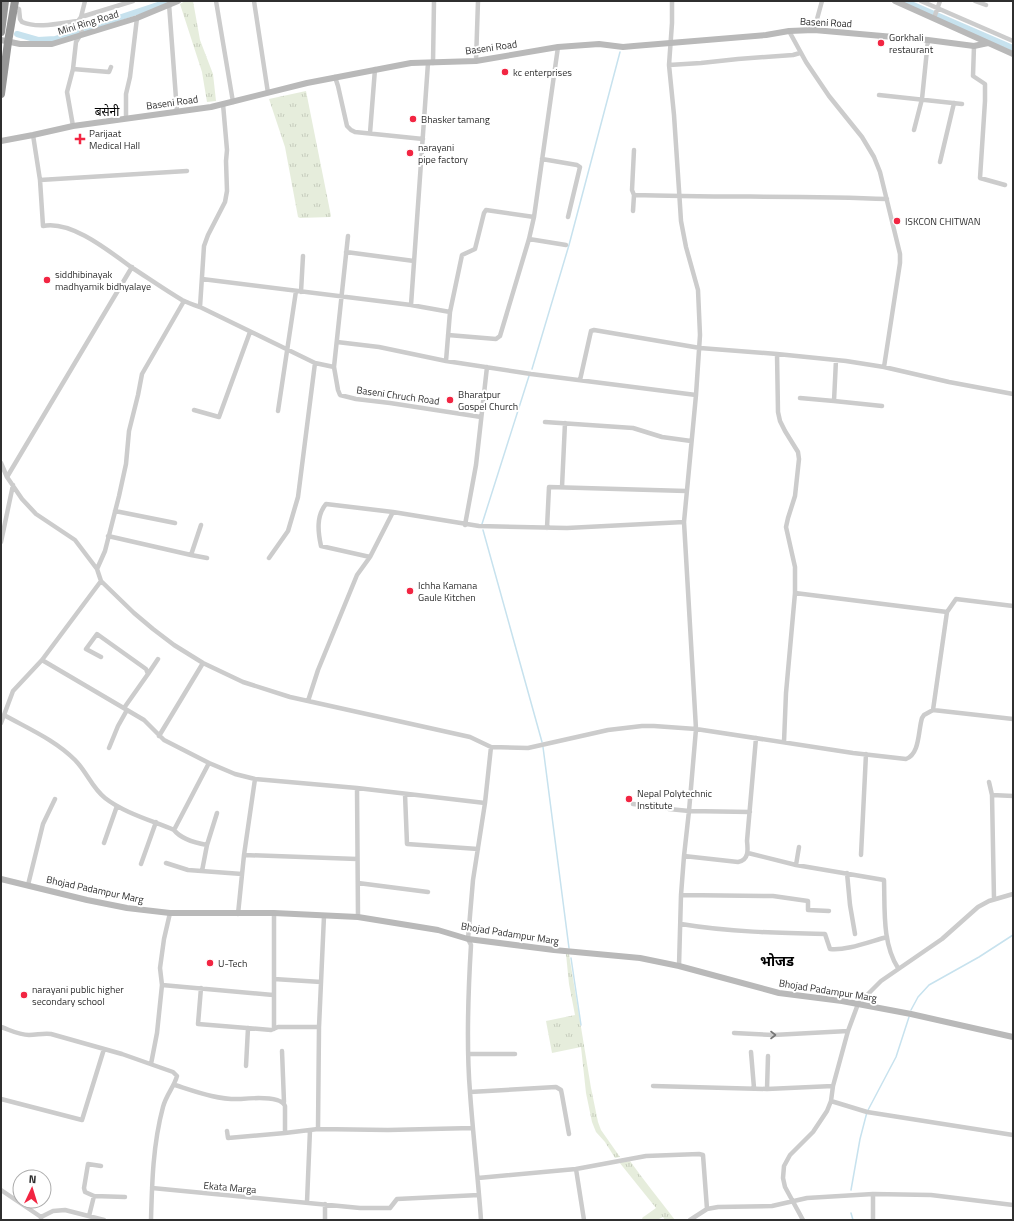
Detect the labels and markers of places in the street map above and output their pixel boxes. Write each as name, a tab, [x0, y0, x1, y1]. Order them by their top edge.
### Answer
place label: Gorkhali restaurant	[889, 30, 934, 57]
marker: Gorkhali restaurant	[876, 38, 886, 48]
place label: kc enterprises	[513, 65, 572, 80]
marker: kc enterprises	[500, 67, 510, 77]
place label: Bhasker tamang	[421, 112, 490, 127]
marker: Bhasker tamang	[408, 114, 418, 124]
place label: Parijaat Medical Hall	[89, 126, 140, 153]
marker: Parijaat Medical Hall	[74, 133, 86, 145]
place label: narayani pipe factory	[418, 140, 468, 167]
marker: narayani pipe factory	[405, 148, 415, 158]
place label: ISKCON CHITWAN	[905, 214, 981, 229]
marker: ISKCON CHITWAN	[892, 216, 902, 226]
place label: siddhibinayak madhyamik bidhyalaye	[55, 267, 151, 294]
marker: siddhibinayak madhyamik bidhyalaye	[42, 275, 52, 285]
place label: Bharatpur Gospel Church	[458, 387, 518, 414]
marker: Bharatpur Gospel Church	[445, 395, 455, 405]
place label: Ichha Kamana Gaule Kitchen	[418, 578, 477, 605]
marker: Ichha Kamana Gaule Kitchen	[405, 586, 415, 596]
place label: Nepal Polytechnic Institute	[637, 786, 712, 813]
marker: Nepal Polytechnic Institute	[624, 794, 634, 804]
place label: U-Tech	[218, 956, 247, 971]
marker: U-Tech	[205, 958, 215, 968]
place label: narayani public higher secondary school	[32, 982, 124, 1009]
marker: narayani public higher secondary school	[19, 990, 29, 1000]

